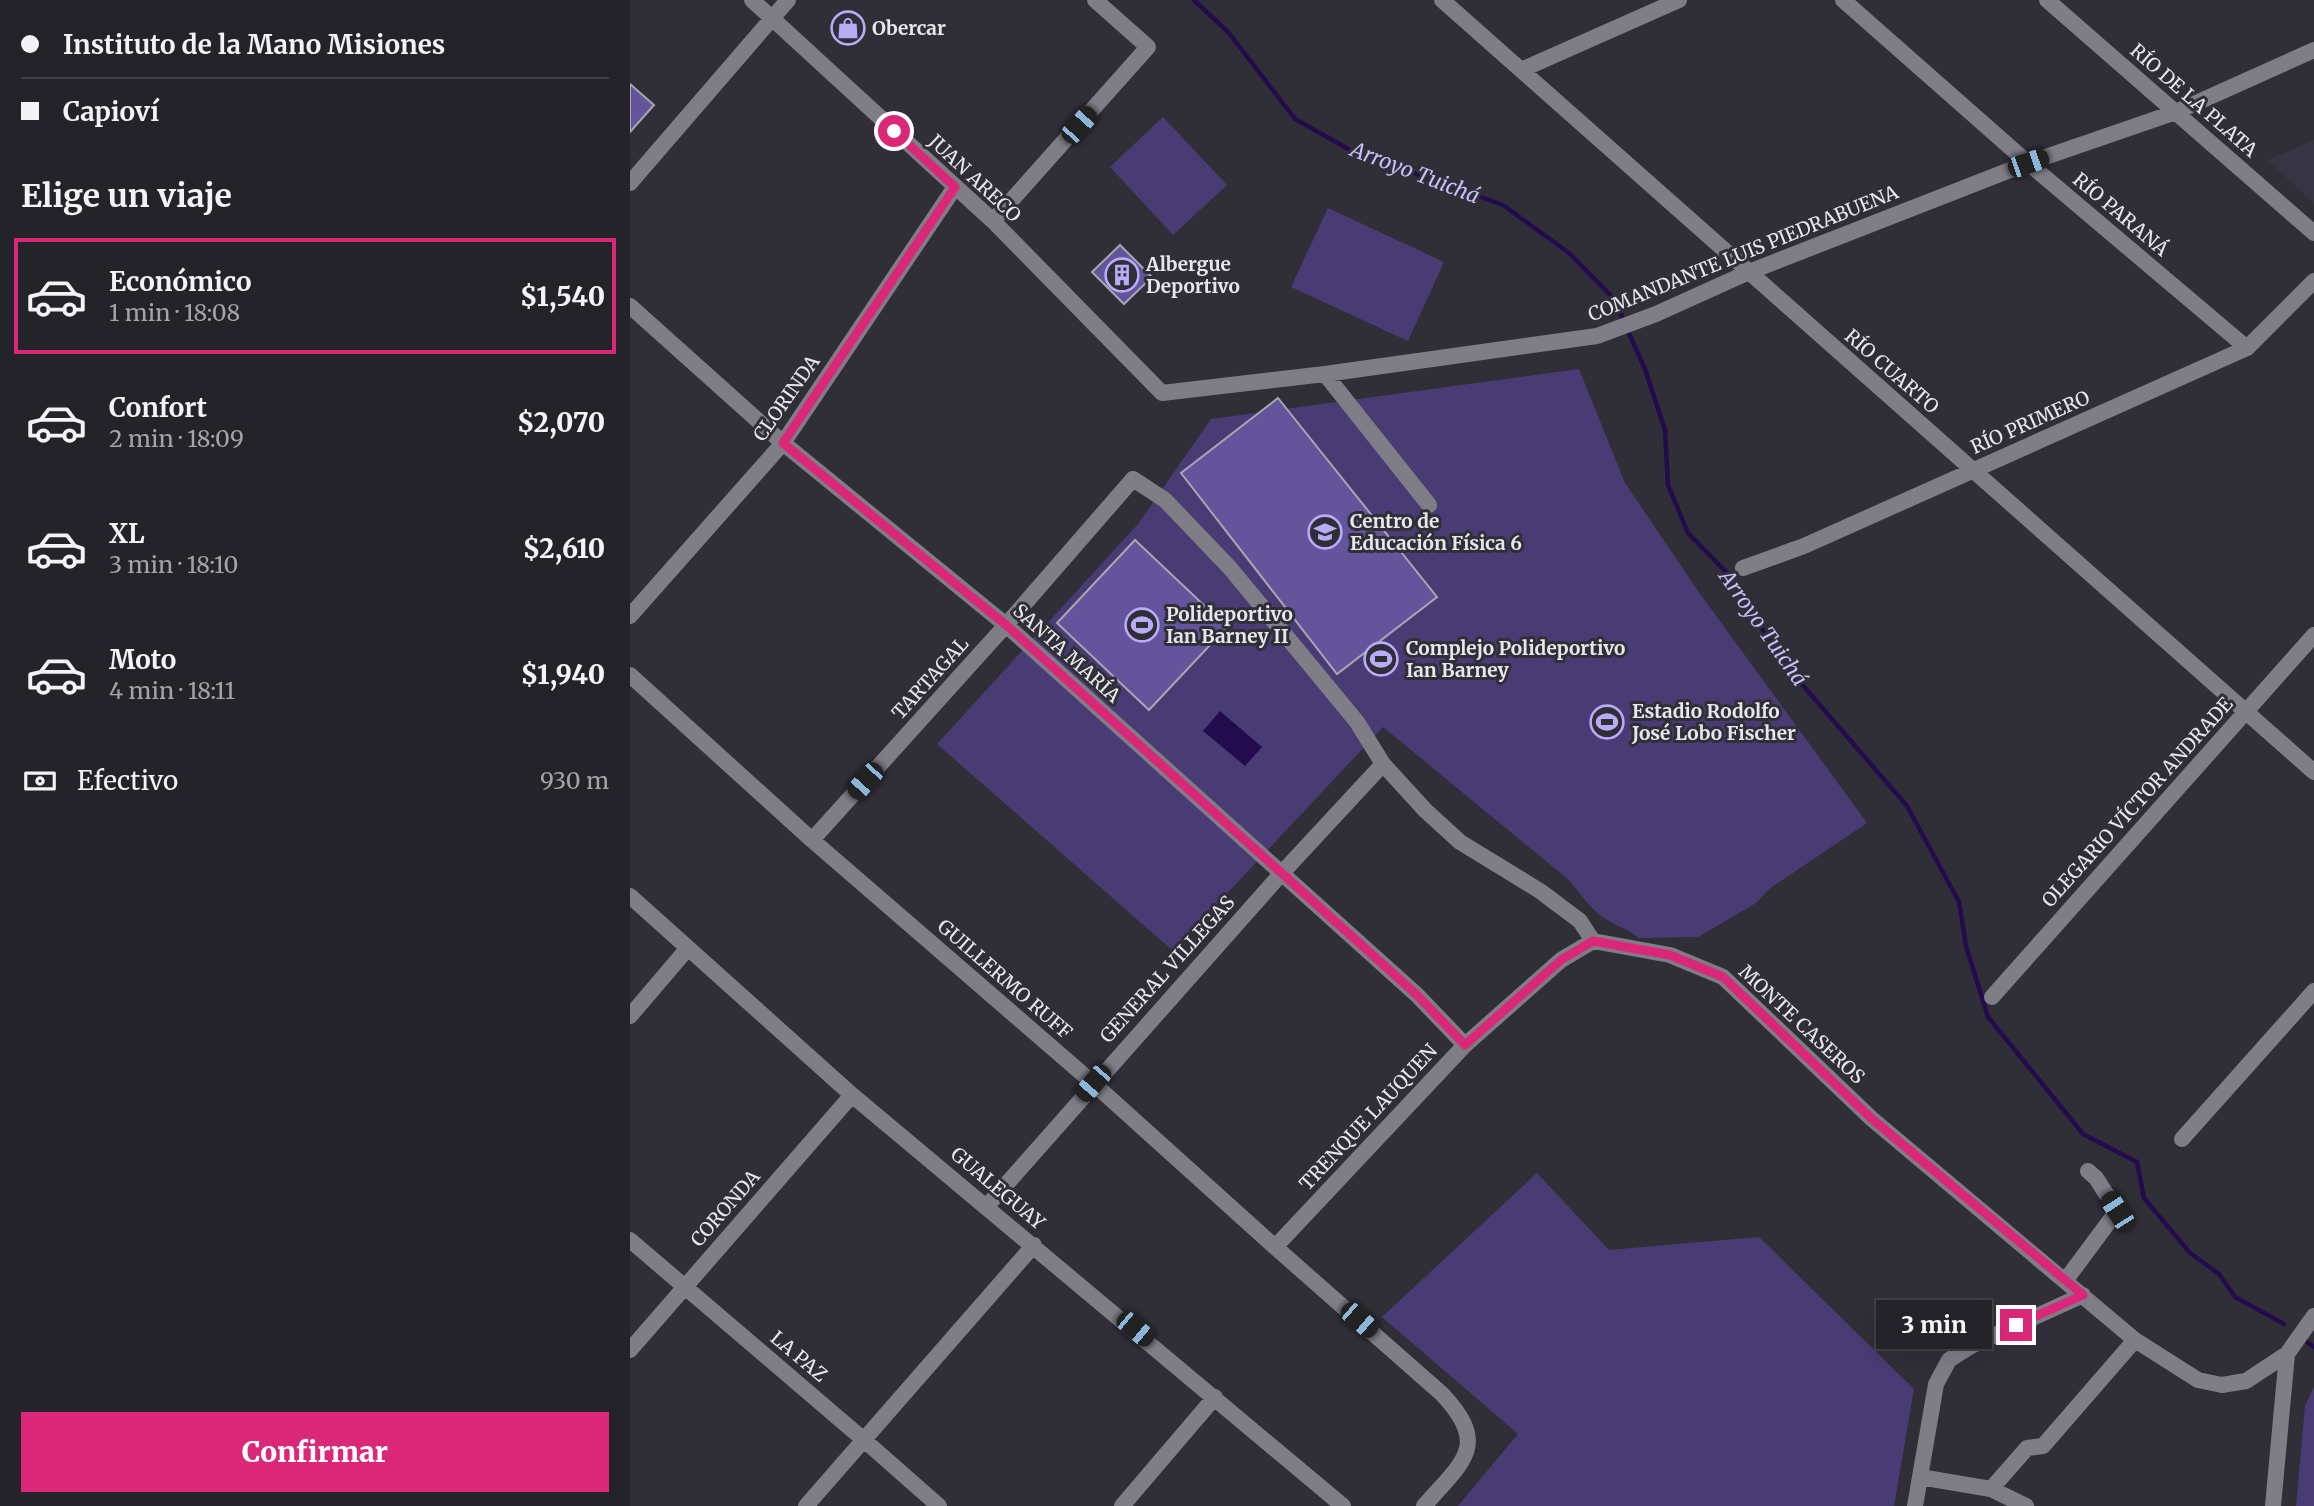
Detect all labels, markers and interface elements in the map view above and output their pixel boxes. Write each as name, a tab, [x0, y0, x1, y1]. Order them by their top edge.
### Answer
shop icon: Obercar	[829, 9, 867, 47]
place label: Obercar	[872, 16, 946, 40]
text: Instituto de la Mano Misiones	[63, 28, 445, 61]
street label: RÍO DE LA PLATA	[2125, 38, 2263, 162]
text: Capioví	[63, 95, 159, 128]
car	[1058, 102, 1101, 148]
route start	[878, 115, 910, 147]
street label: JUAN ARECO	[923, 128, 1026, 227]
water label: Arroyo Tuichá	[1345, 135, 1483, 209]
car	[2005, 146, 2052, 180]
street label: RÍO PARANÁ	[2068, 167, 2174, 261]
text: Elige un viaje	[21, 176, 232, 216]
street label: COMANDANTE LUIS PIEDRABUENA	[1584, 179, 1902, 326]
place label: Albergue Deportivo	[1145, 252, 1240, 298]
building icon: Albergue Deportivo	[1103, 256, 1141, 294]
icon: car	[25, 265, 88, 328]
text: Económico	[109, 265, 252, 298]
text: $1,540	[520, 280, 605, 313]
text: 1 min · 18:08	[109, 298, 240, 327]
street label: RÍO CUARTO	[1840, 324, 1944, 419]
street label: CLORINDA	[748, 350, 825, 446]
street label: RÍO PRIMERO	[1967, 385, 2093, 459]
icon: car	[25, 391, 88, 454]
text: Confort	[109, 391, 207, 424]
text: $2,070	[517, 406, 605, 439]
text: 2 min · 18:09	[109, 424, 244, 453]
place label: Centro de Educación Física 6	[1350, 509, 1522, 555]
school or university icon: Centro de Educación Física 6	[1306, 513, 1344, 551]
icon: car	[25, 517, 88, 580]
text: XL	[109, 517, 145, 550]
text: $2,610	[523, 532, 605, 565]
text: 3 min · 18:10	[109, 550, 238, 579]
water label: Arroyo Tuichá	[1712, 563, 1813, 691]
street label: SANTA MARÍA	[1008, 598, 1126, 708]
place label: Polideportivo Ian Barney II	[1166, 602, 1293, 648]
sports icon: Polideportivo Ian Barney II	[1123, 606, 1161, 644]
street label: TARTAGAL	[887, 632, 973, 724]
place label: Complejo Polideportivo Ian Barney	[1406, 636, 1625, 682]
sports icon: Complejo Polideportivo Ian Barney	[1362, 640, 1400, 678]
icon: car	[25, 643, 88, 706]
text: Moto	[109, 643, 176, 676]
text: $1,940	[521, 658, 605, 691]
text: 4 min · 18:11	[109, 676, 235, 705]
street label: OLEGARIO VÍCTOR ANDRADE	[2036, 692, 2238, 912]
place label: Estadio Rodolfo José Lobo Fischer	[1631, 699, 1796, 745]
sports icon: Estadio Rodolfo José Lobo Fischer	[1588, 703, 1626, 741]
car	[844, 758, 887, 804]
icon: cash	[21, 762, 59, 800]
text: Efectivo	[77, 764, 178, 797]
text: 930 m	[540, 766, 609, 795]
street label: GENERAL VILLEGAS	[1095, 890, 1239, 1048]
street label: GUILLERMO RUFF	[933, 914, 1077, 1044]
street label: MONTE CASEROS	[1734, 959, 1870, 1089]
street label: TRENQUE LAUQUEN	[1294, 1039, 1442, 1195]
car	[1072, 1060, 1115, 1106]
street label: GUALEGUAY	[946, 1142, 1051, 1235]
street label: CORONDA	[685, 1164, 765, 1251]
car	[2097, 1188, 2138, 1234]
car	[1337, 1298, 1382, 1342]
callout: 3 min	[1876, 1300, 1992, 1350]
car	[1113, 1307, 1158, 1351]
route end	[2000, 1309, 2032, 1341]
text: 3 min	[1901, 1310, 1967, 1339]
street label: LA PAZ	[766, 1325, 832, 1387]
button: Confirmar	[21, 1412, 609, 1492]

